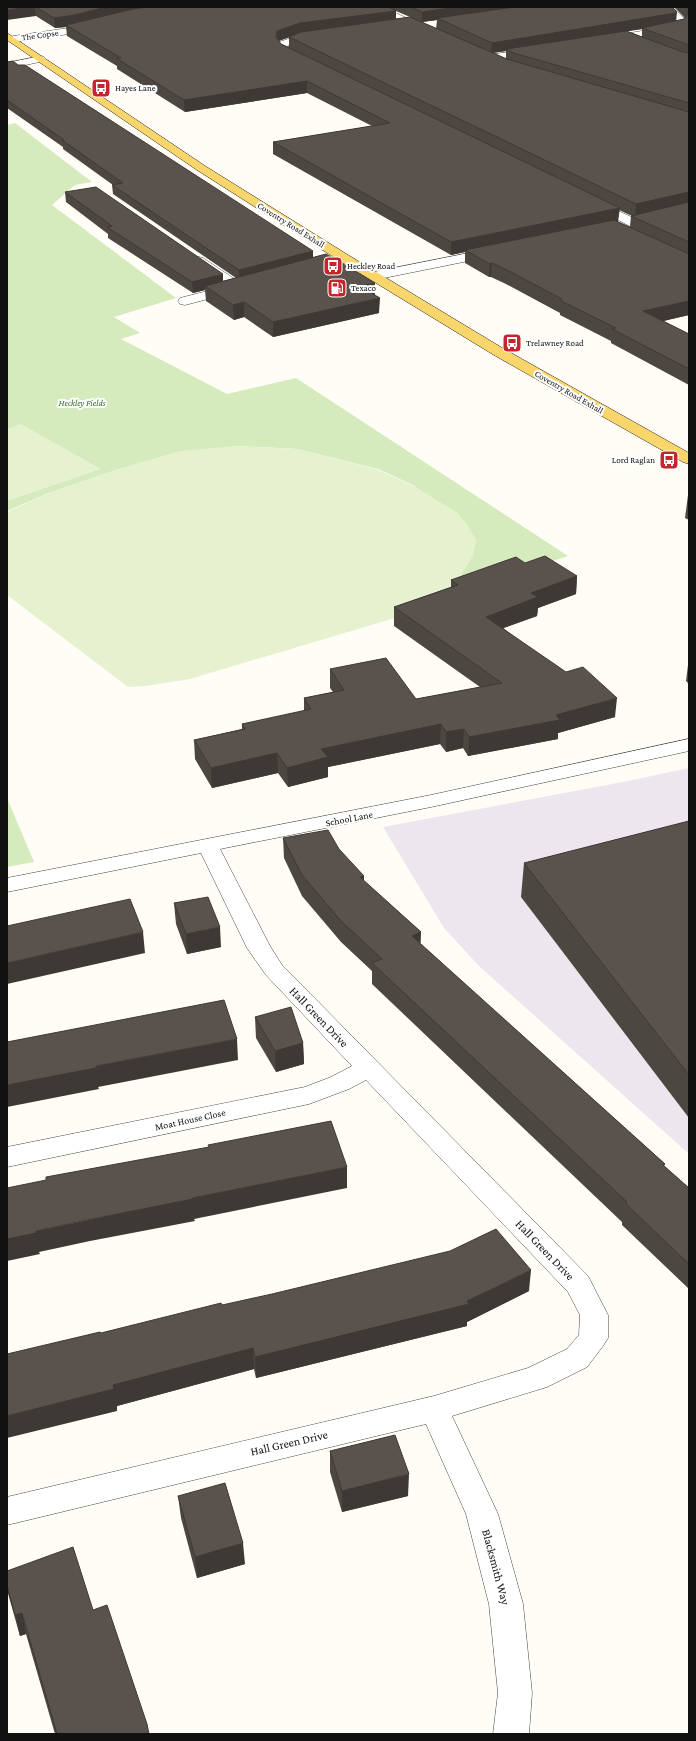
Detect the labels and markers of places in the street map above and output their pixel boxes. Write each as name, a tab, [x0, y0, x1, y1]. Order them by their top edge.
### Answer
bus stop icon: Hayes Lane	[90, 77, 112, 99]
place label: Hayes Lane	[115, 83, 156, 93]
bus stop icon: Heckley Road	[322, 255, 344, 277]
place label: Heckley Road	[347, 261, 395, 271]
fuel station icon: Texaco	[326, 277, 348, 299]
place label: Texaco	[351, 283, 376, 293]
bus stop icon: Trelawney Road	[501, 332, 523, 354]
place label: Trelawney Road	[526, 338, 584, 348]
bus stop icon: Lord Raglan	[658, 449, 680, 471]
place label: Lord Raglan	[612, 455, 655, 465]

